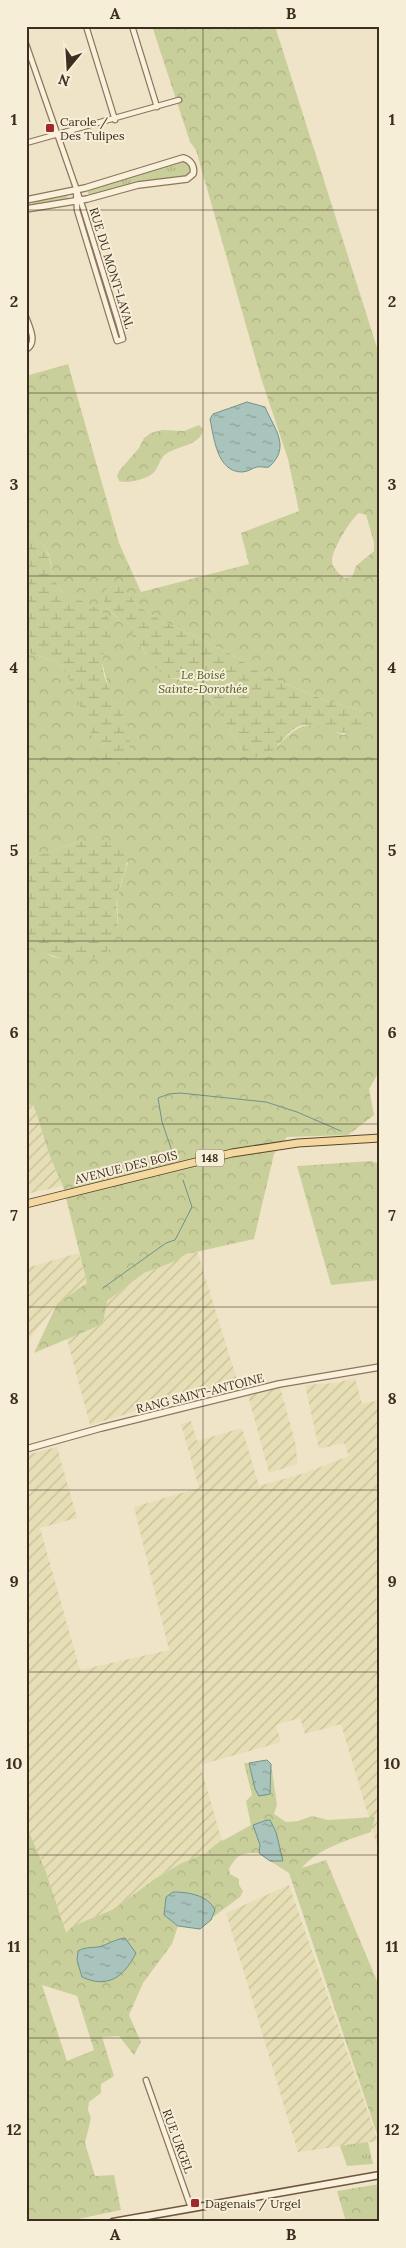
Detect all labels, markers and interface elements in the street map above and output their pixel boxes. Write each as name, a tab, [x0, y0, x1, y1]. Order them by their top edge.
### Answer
text: A	[110, 3, 121, 23]
text: B	[286, 3, 297, 23]
north arrow	[42, 42, 92, 92]
text: N	[56, 70, 72, 91]
text: 1	[11, 109, 17, 129]
text: 1	[389, 109, 395, 129]
place label: Carole / Des Tulipes	[60, 114, 125, 143]
marker: Carole / Des Tulipes	[44, 122, 56, 134]
street label: RUE DU MONT-LAVAL	[86, 205, 138, 331]
text: 2	[10, 291, 18, 311]
text: 2	[388, 291, 396, 311]
text: 3	[10, 474, 19, 494]
text: 3	[388, 474, 397, 494]
text: 4	[10, 657, 19, 677]
text: 4	[388, 657, 397, 677]
park label: Le Boisé Sainte-Dorothée	[158, 667, 248, 696]
text: 5	[10, 840, 19, 860]
text: 5	[388, 840, 397, 860]
text: 6	[9, 1022, 19, 1042]
text: 6	[387, 1022, 397, 1042]
street label: AVENUE DES BOIS	[72, 1147, 179, 1187]
road number: 148	[196, 1150, 224, 1166]
text: 7	[10, 1205, 18, 1225]
text: 7	[388, 1205, 396, 1225]
street label: RANG SAINT-ANTOINE	[134, 1370, 266, 1416]
text: 8	[9, 1388, 19, 1408]
text: 8	[387, 1388, 397, 1408]
text: 9	[9, 1571, 19, 1591]
text: 9	[387, 1571, 397, 1591]
text: 10	[6, 1753, 22, 1773]
text: 10	[384, 1753, 400, 1773]
text: 11	[8, 1936, 21, 1956]
text: 11	[386, 1936, 399, 1956]
street label: RUE URGEL	[159, 2107, 197, 2175]
text: 12	[6, 2119, 22, 2139]
text: 12	[384, 2119, 400, 2139]
place label: Dagenais / Urgel	[205, 2196, 301, 2212]
marker: Dagenais / Urgel	[189, 2197, 201, 2209]
text: A	[110, 2224, 121, 2244]
text: B	[286, 2224, 297, 2244]

